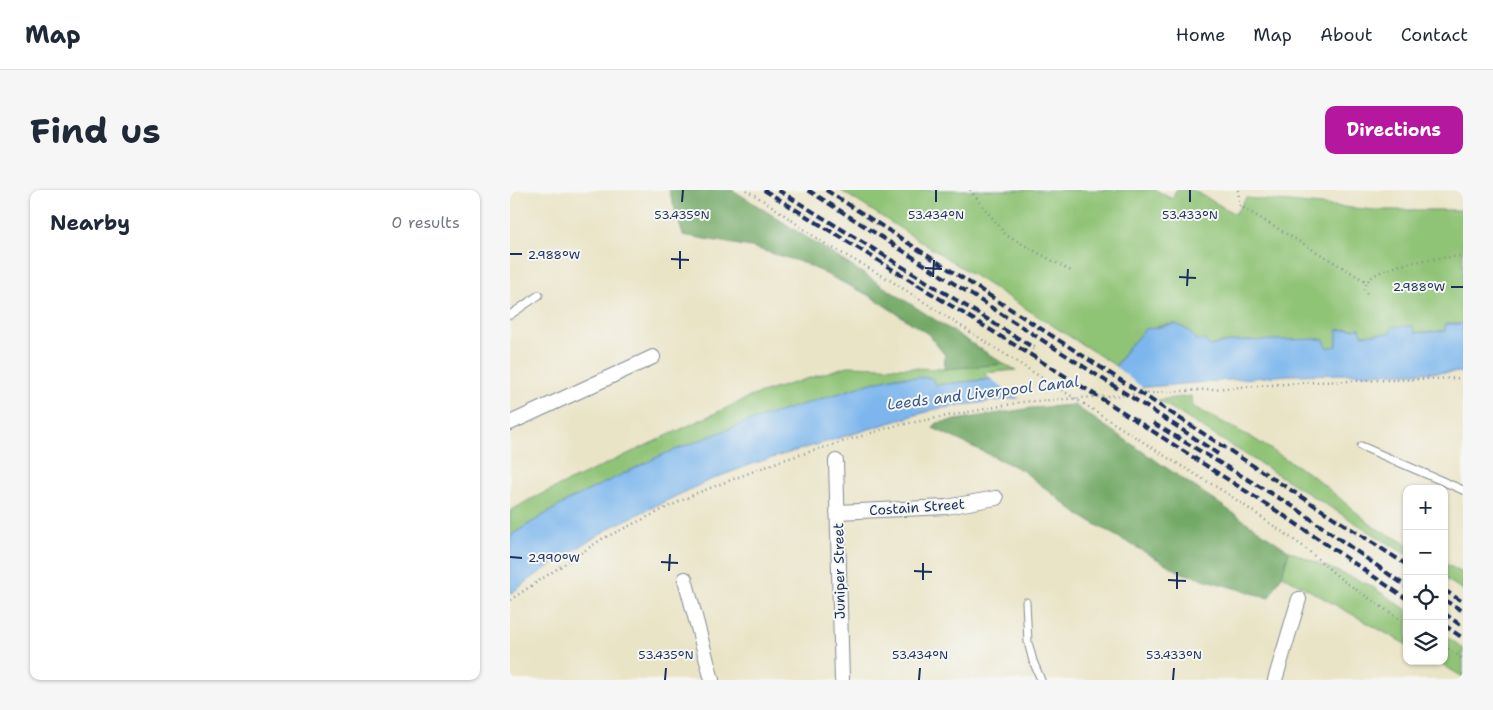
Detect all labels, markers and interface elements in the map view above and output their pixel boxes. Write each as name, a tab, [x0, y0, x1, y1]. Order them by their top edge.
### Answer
text: Map	[25, 19, 81, 51]
text: Home	[1176, 23, 1225, 47]
text: Map	[1253, 23, 1292, 47]
text: About	[1320, 23, 1373, 47]
text: Contact	[1401, 23, 1468, 47]
button: Directions	[1325, 106, 1463, 154]
text: Find us	[30, 107, 161, 154]
text: 53.435°N	[654, 207, 710, 223]
text: 53.434°N	[908, 207, 964, 223]
text: 53.433°N	[1162, 207, 1218, 223]
text: Nearby	[50, 209, 130, 237]
text: 0 results	[391, 212, 460, 233]
text: 2.988°W	[528, 247, 580, 263]
text: 2.988°W	[1393, 279, 1445, 295]
water label: Leeds and Liverpool Canal	[886, 371, 1080, 415]
map controls	[1403, 485, 1448, 665]
button: +	[1403, 485, 1448, 530]
street label: Costain Street	[869, 495, 965, 519]
street label: Juniper Street	[829, 522, 849, 620]
button: −	[1403, 530, 1448, 575]
text: 2.990°W	[528, 550, 580, 566]
button: locate	[1403, 575, 1448, 620]
button: layers	[1403, 620, 1448, 665]
text: 53.435°N	[638, 647, 694, 663]
text: 53.434°N	[892, 647, 948, 663]
text: 53.433°N	[1146, 647, 1202, 663]

